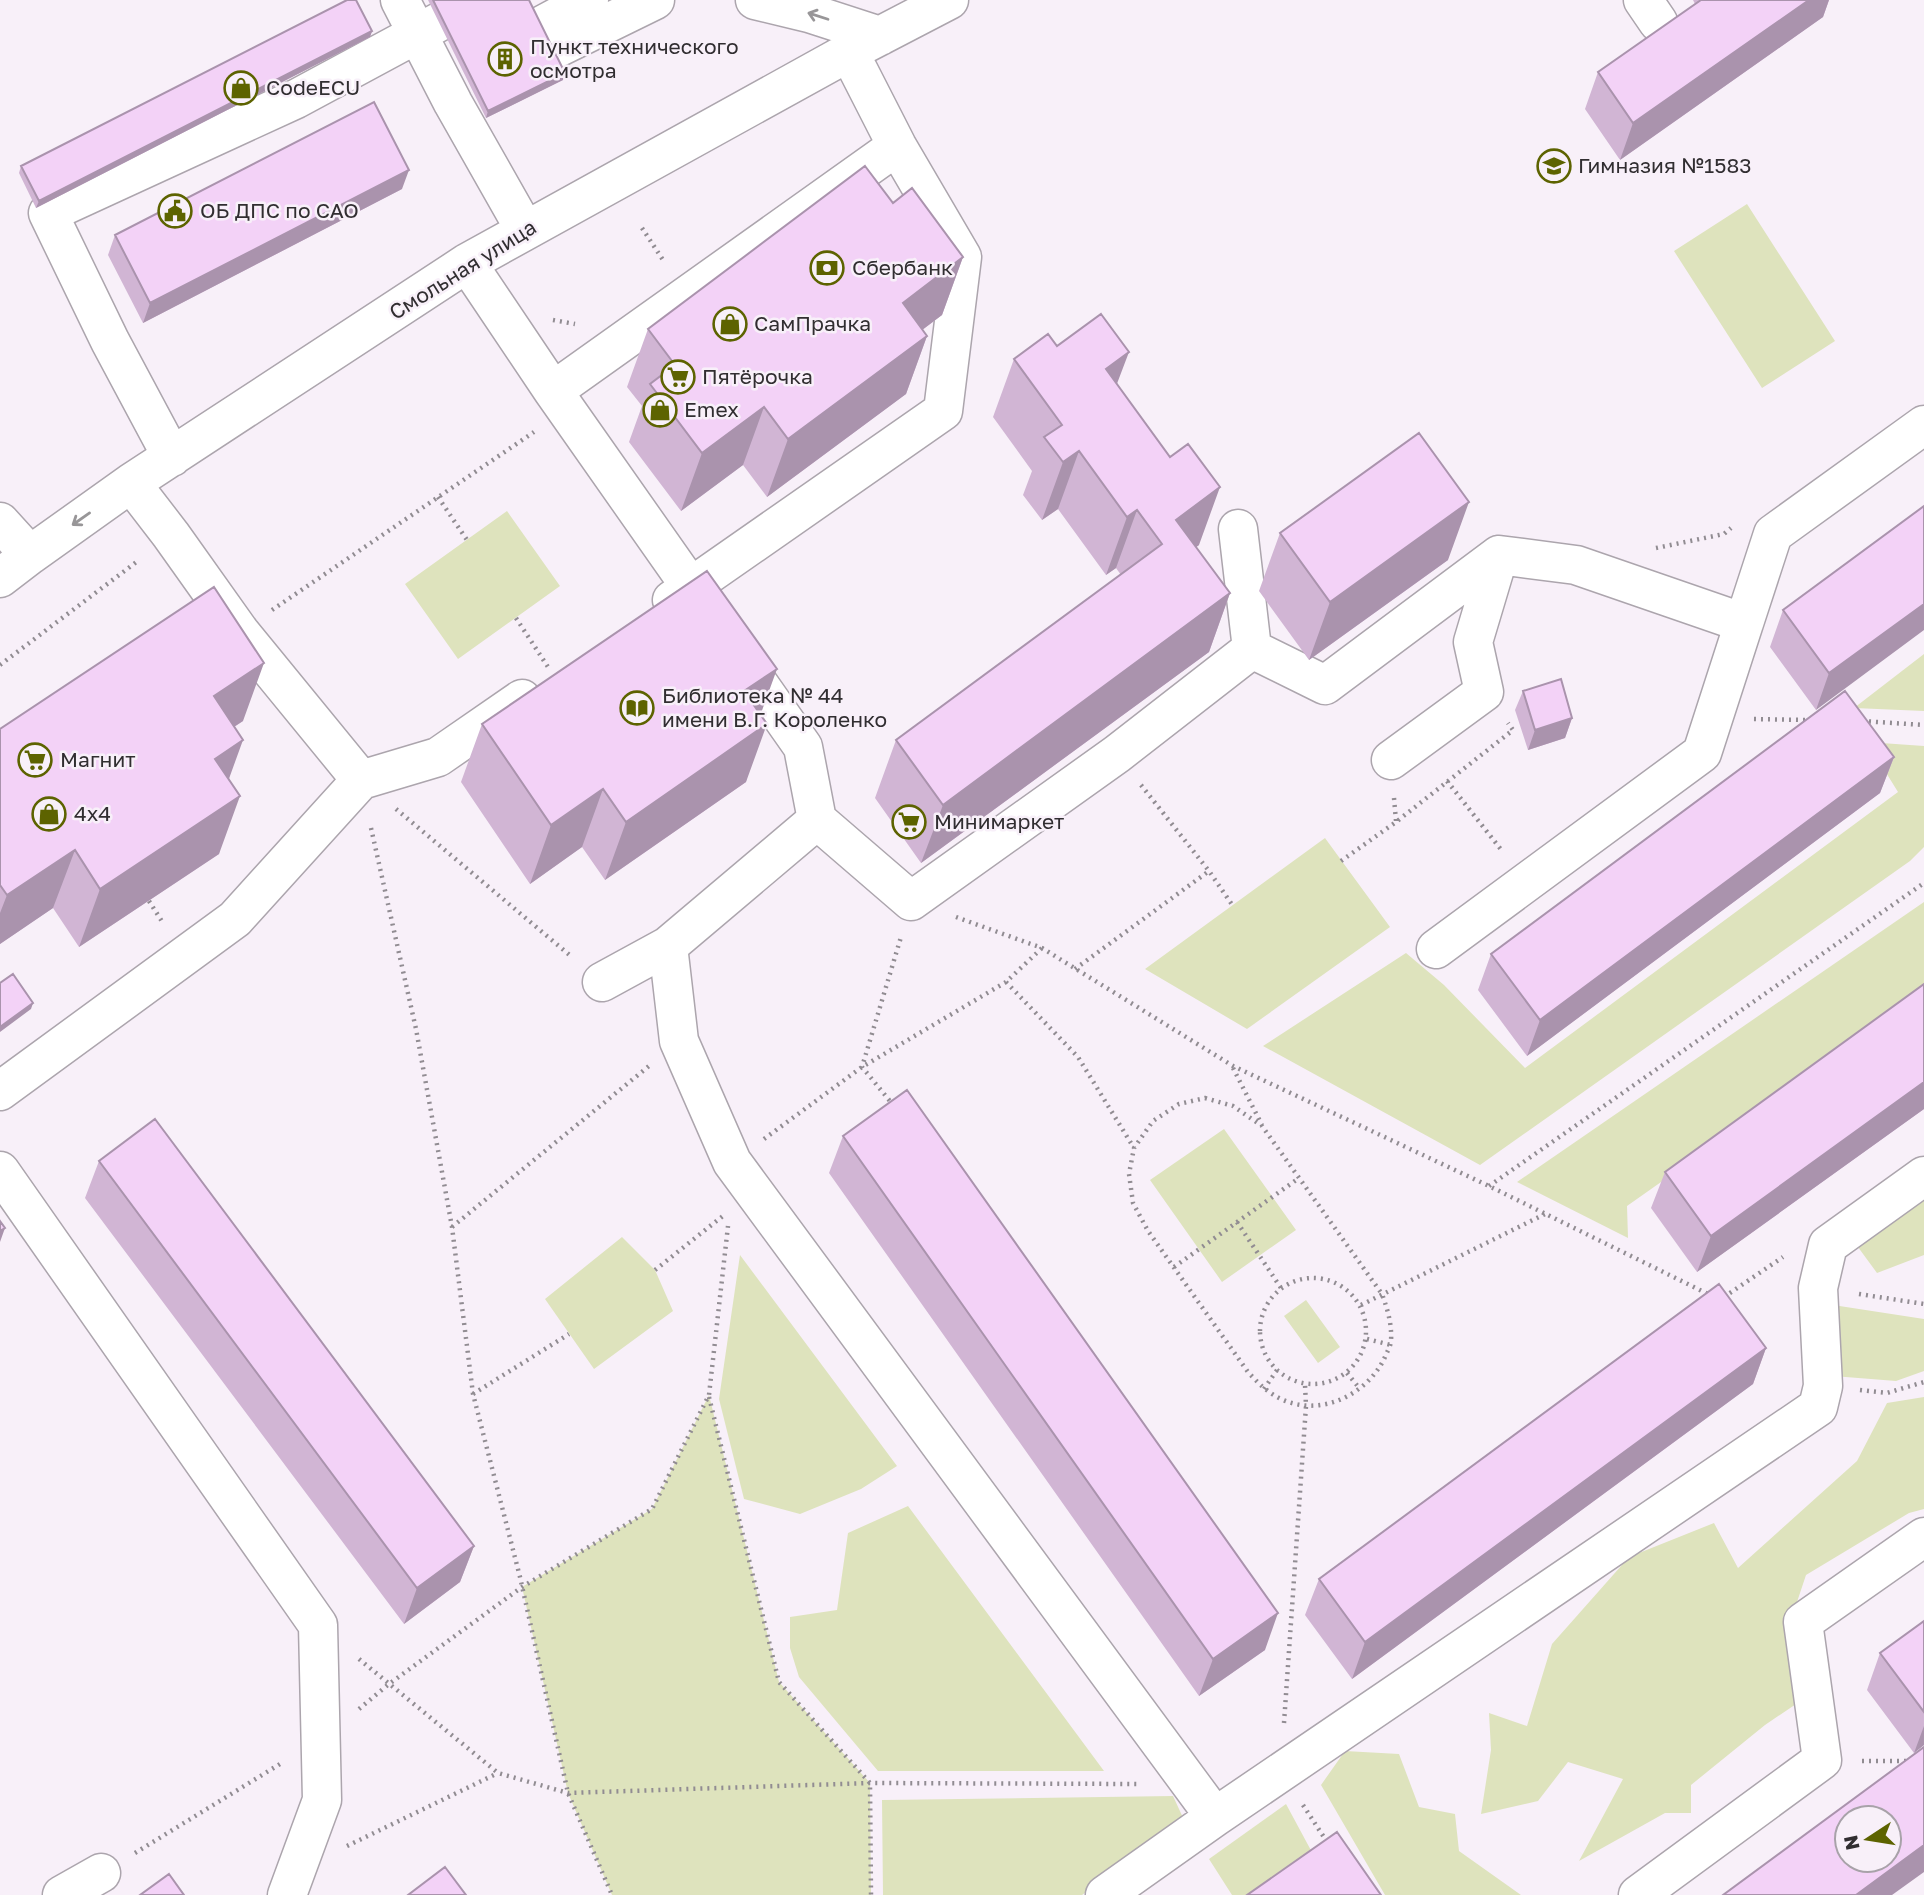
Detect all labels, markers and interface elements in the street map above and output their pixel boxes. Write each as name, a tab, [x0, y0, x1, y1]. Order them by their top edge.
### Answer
one-way arrow	[807, 9, 829, 21]
place label: Пункт технического осмотра	[530, 33, 739, 83]
building icon: Пункт технического осмотра	[486, 40, 524, 78]
shop icon: CodeECU	[222, 69, 260, 107]
place label: CodeECU	[266, 74, 360, 100]
school or university icon: Гимназия №1583	[1535, 147, 1573, 185]
place label: Гимназия №1583	[1578, 152, 1752, 178]
public building icon: ОБ ДПС по САО	[156, 192, 194, 230]
place label: ОБ ДПС по САО	[200, 197, 359, 223]
street label: Смольная улица	[384, 213, 541, 325]
bank icon: Сбербанк	[808, 249, 846, 287]
place label: Сбербанк	[852, 254, 953, 280]
shop icon: СамПрачка	[711, 305, 749, 343]
place label: СамПрачка	[754, 310, 871, 336]
supermarket icon: Пятёрочка	[659, 358, 697, 396]
place label: Пятёрочка	[702, 363, 813, 389]
shop icon: Emex	[641, 391, 679, 429]
place label: Emex	[684, 396, 739, 422]
one-way arrow	[72, 512, 91, 526]
place label: Библиотека № 44 имени В.Г. Короленко	[662, 682, 887, 732]
library icon: Библиотека № 44 имени В.Г. Короленко	[618, 689, 656, 727]
supermarket icon: Магнит	[16, 741, 54, 779]
place label: Магнит	[60, 746, 136, 772]
shop icon: 4х4	[30, 795, 68, 833]
place label: 4х4	[74, 800, 111, 826]
supermarket icon: Минимаркет	[890, 803, 928, 841]
place label: Минимаркет	[934, 808, 1064, 834]
north arrow	[1833, 1804, 1903, 1874]
text: N	[1838, 1833, 1864, 1852]

